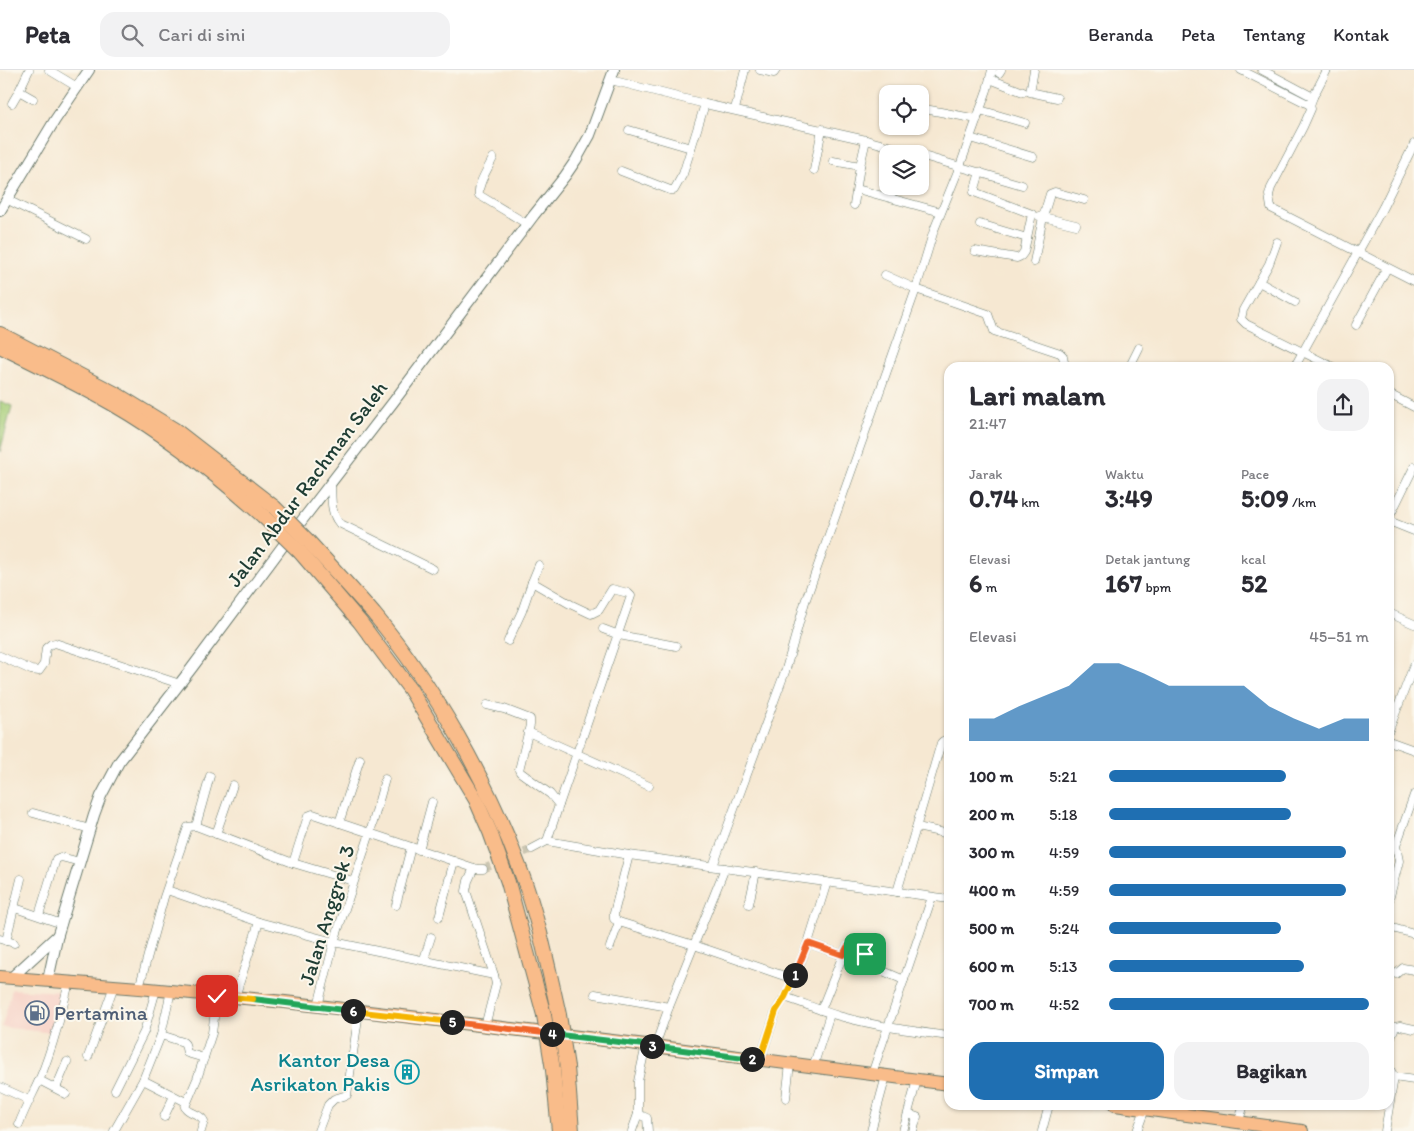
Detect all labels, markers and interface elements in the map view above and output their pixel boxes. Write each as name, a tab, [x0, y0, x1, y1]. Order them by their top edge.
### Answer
search box	[100, 12, 450, 57]
text: Peta	[25, 20, 70, 49]
icon: search	[118, 21, 146, 49]
text: Cari di sini	[158, 23, 245, 46]
text: Beranda	[1088, 24, 1153, 46]
text: Peta	[1181, 24, 1215, 46]
text: Tentang	[1243, 24, 1305, 46]
text: Kontak	[1333, 24, 1389, 46]
map controls	[879, 85, 929, 195]
button: locate	[879, 85, 929, 135]
button: layers	[879, 145, 929, 195]
street label: Jalan Abdur Rachman Saleh	[221, 376, 392, 592]
text: Lari malam	[969, 378, 1105, 412]
button: share	[1317, 379, 1369, 431]
text: 21:47	[969, 414, 1006, 433]
text: Jarak	[969, 466, 1002, 483]
text: Waktu	[1105, 466, 1144, 483]
text: Pace	[1241, 466, 1269, 483]
text: 0.74	[969, 483, 1018, 513]
text: 3:49	[1105, 483, 1153, 513]
text: 5:09	[1241, 483, 1289, 513]
text: km	[1018, 494, 1040, 511]
text: /km	[1289, 494, 1316, 511]
text: Elevasi	[969, 551, 1011, 568]
text: Detak jantung	[1105, 551, 1190, 568]
text: kcal	[1241, 551, 1266, 568]
text: 6	[969, 568, 982, 598]
text: 167	[1105, 568, 1142, 598]
text: 52	[1241, 568, 1267, 598]
text: m	[982, 579, 997, 596]
text: bpm	[1142, 579, 1171, 596]
text: Elevasi	[969, 627, 1017, 646]
text: 45–51 m	[1309, 627, 1369, 646]
text: 100 m	[969, 767, 1013, 786]
text: 5:21	[1049, 767, 1077, 786]
text: 200 m	[969, 805, 1014, 824]
text: 5:18	[1049, 805, 1078, 824]
street label: Jalan Anggrek 3	[293, 842, 360, 988]
text: 300 m	[969, 843, 1015, 862]
text: 4:59	[1049, 843, 1079, 862]
text: 400 m	[969, 881, 1015, 900]
text: 4:59	[1049, 881, 1079, 900]
text: 500 m	[969, 919, 1014, 938]
text: 5:24	[1049, 919, 1079, 938]
pin	[844, 933, 886, 975]
icon: arrive	[851, 940, 879, 968]
text: 600 m	[969, 957, 1014, 976]
text: 5:13	[1049, 957, 1077, 976]
pin: 1	[782, 962, 808, 988]
text: 1	[792, 967, 799, 984]
pin	[196, 975, 238, 1017]
icon: check	[203, 982, 231, 1010]
text: 700 m	[969, 995, 1014, 1014]
text: 4:52	[1049, 995, 1079, 1014]
pin: 6	[340, 998, 366, 1024]
fuel station icon: Pertamina	[24, 1000, 50, 1026]
place label: Pertamina	[54, 1000, 148, 1025]
text: 6	[350, 1003, 357, 1020]
pin: 5	[440, 1010, 464, 1034]
text: 5	[449, 1014, 456, 1031]
pin: 4	[540, 1022, 564, 1046]
text: 4	[548, 1026, 557, 1043]
pin: 3	[640, 1034, 664, 1058]
text: 3	[649, 1038, 656, 1055]
button: Simpan	[969, 1042, 1164, 1100]
button: Bagikan	[1174, 1042, 1369, 1100]
pin: 2	[740, 1046, 764, 1072]
place label: Kantor Desa Asrikaton Pakis	[250, 1047, 390, 1096]
text: 2	[749, 1051, 756, 1068]
building icon: Kantor Desa Asrikaton Pakis	[394, 1059, 420, 1085]

